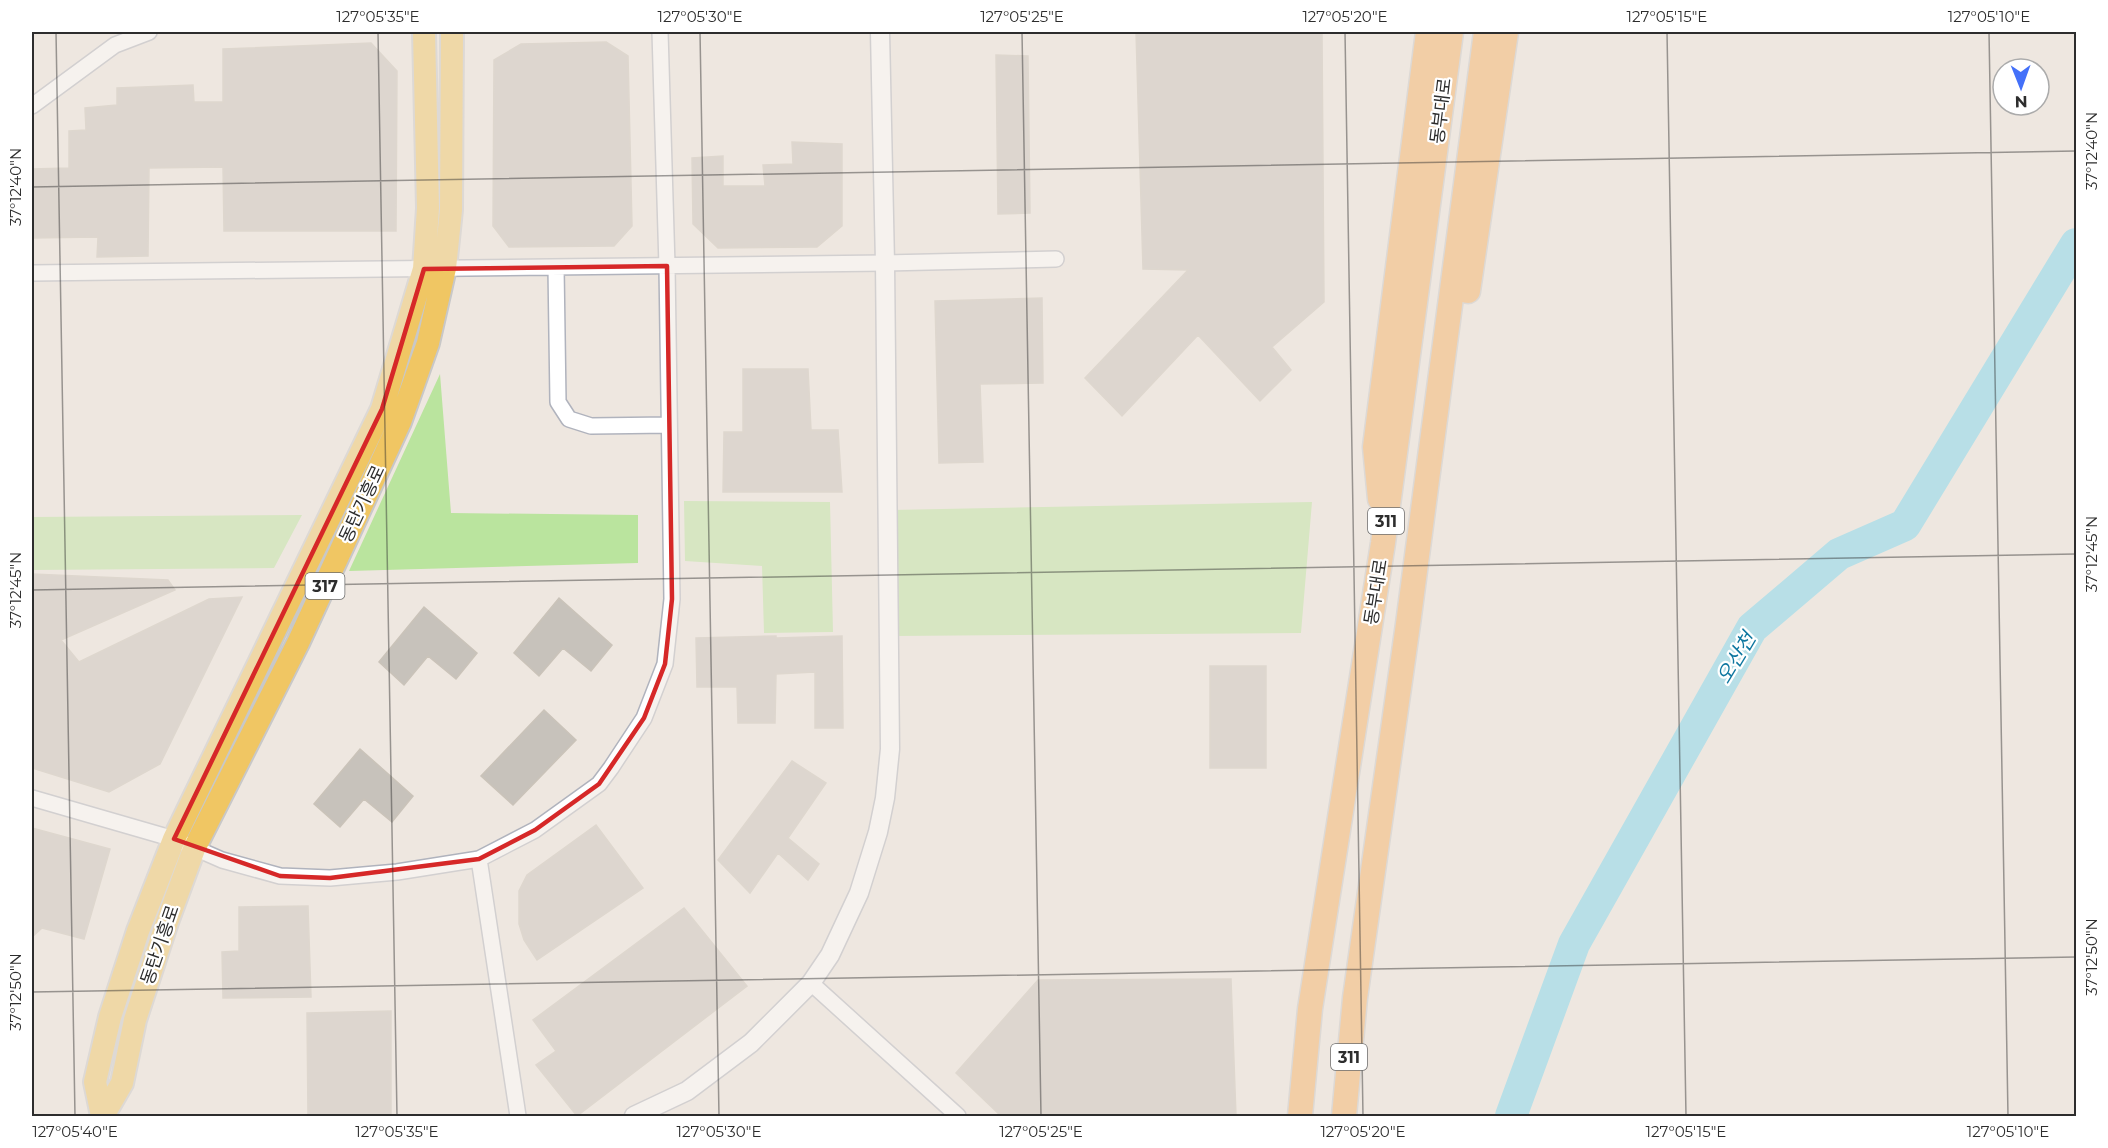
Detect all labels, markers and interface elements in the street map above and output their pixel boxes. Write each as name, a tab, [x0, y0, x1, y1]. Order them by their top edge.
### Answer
text: 127°05'35"E	[336, 7, 420, 26]
text: 127°05'30"E	[658, 7, 742, 26]
text: 127°05'25"E	[980, 7, 1064, 26]
text: 127°05'20"E	[1302, 7, 1388, 26]
text: 127°05'15"E	[1627, 7, 1707, 26]
text: 127°05'10"E	[1948, 7, 2030, 26]
north arrow	[1991, 57, 2051, 117]
street label: 동부대로	[1426, 77, 1456, 145]
text: N	[2015, 92, 2028, 111]
text: 37°12'40"N	[2082, 112, 2101, 190]
text: 37°12'40"N	[6, 148, 25, 226]
street label: 동탄기흥로	[335, 462, 389, 546]
road number: 311	[1368, 508, 1404, 534]
text: 37°12'45"N	[2082, 516, 2101, 592]
text: 37°12'45"N	[6, 552, 25, 628]
street label: 동부대로	[1360, 558, 1392, 626]
road number: 317	[306, 573, 344, 599]
water label: 오산천	[1711, 626, 1762, 688]
street label: 동탄기흥로	[136, 902, 184, 988]
text: 37°12'50"N	[2082, 918, 2101, 996]
text: 37°12'50"N	[6, 953, 25, 1031]
road number: 311	[1331, 1044, 1367, 1070]
text: 127°05'40"E	[32, 1122, 118, 1141]
text: 127°05'35"E	[355, 1122, 439, 1141]
text: 127°05'30"E	[677, 1122, 761, 1141]
text: 127°05'25"E	[999, 1122, 1083, 1141]
text: 127°05'20"E	[1320, 1122, 1406, 1141]
text: 127°05'15"E	[1646, 1122, 1726, 1141]
text: 127°05'10"E	[1967, 1122, 2049, 1141]

